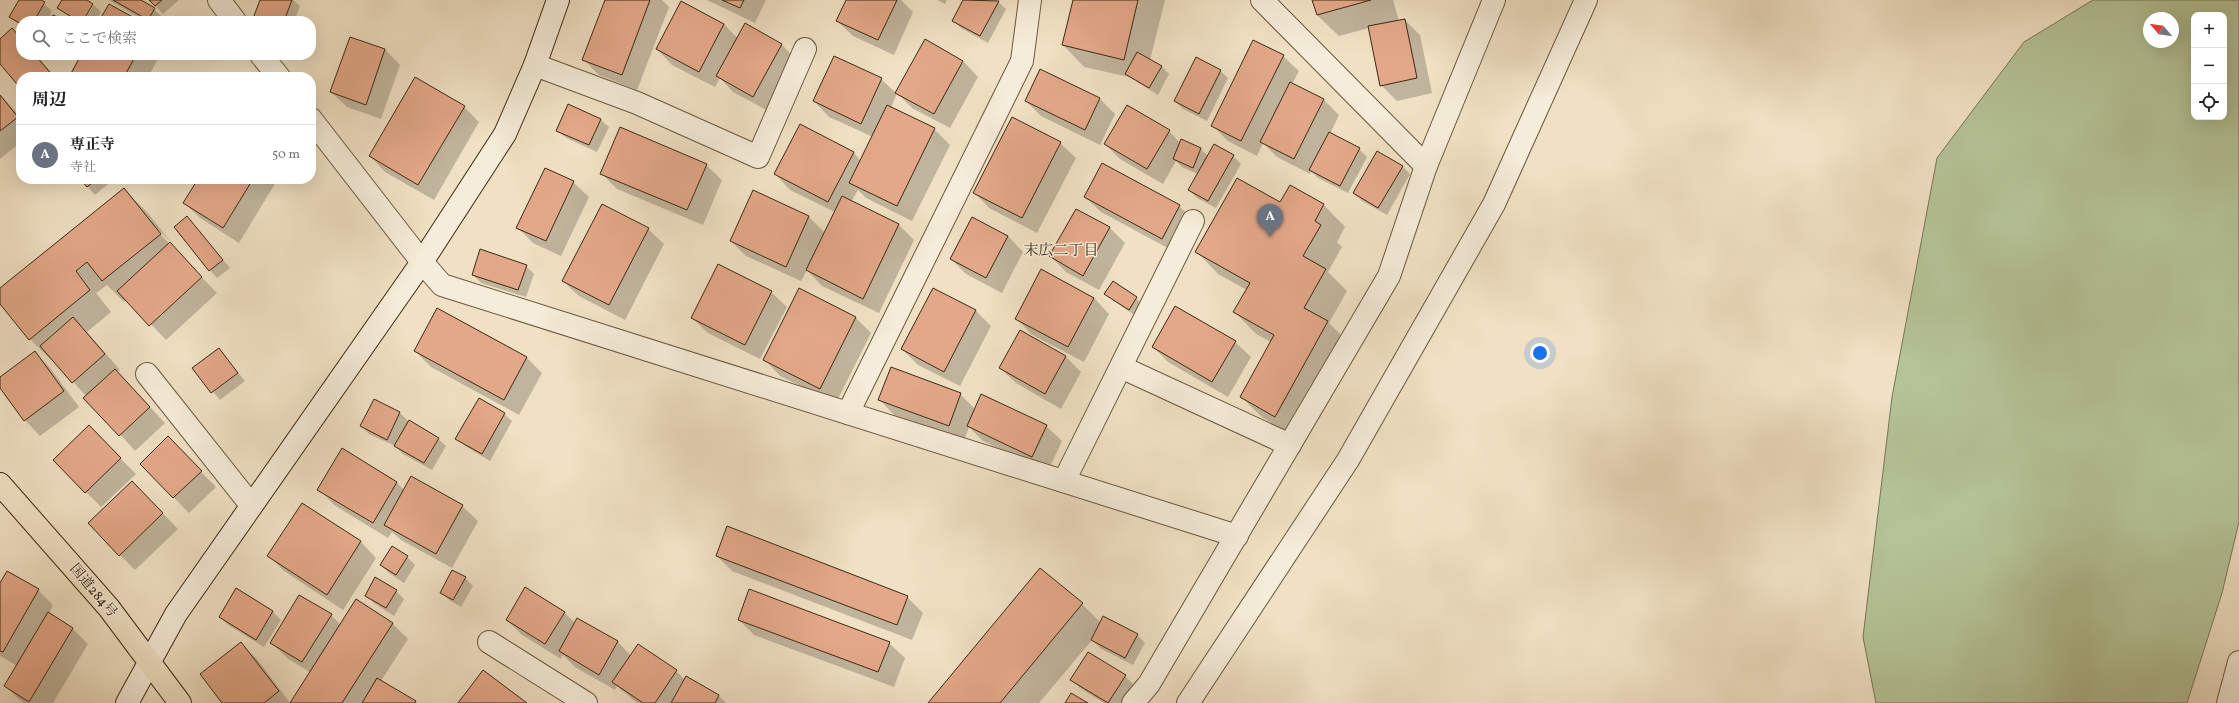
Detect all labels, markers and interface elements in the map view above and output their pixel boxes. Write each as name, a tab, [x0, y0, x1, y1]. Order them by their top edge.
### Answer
north arrow	[2143, 12, 2179, 48]
map controls	[2191, 12, 2227, 120]
button: +	[2191, 12, 2227, 48]
search box	[16, 16, 316, 60]
icon: search	[30, 27, 52, 49]
text: ここで検索	[62, 29, 137, 50]
button: −	[2191, 48, 2227, 84]
button: locate	[2191, 84, 2227, 120]
text: 周辺	[32, 89, 66, 112]
text: 専正寺	[70, 135, 115, 156]
text: A	[40, 146, 50, 164]
text: 50 m	[272, 146, 300, 164]
text: 寺社	[70, 159, 96, 177]
pin: A	[1257, 204, 1283, 237]
district label: 末広二丁目	[1023, 241, 1099, 262]
your location	[1530, 343, 1550, 363]
street label: 国道284号	[65, 560, 121, 622]

